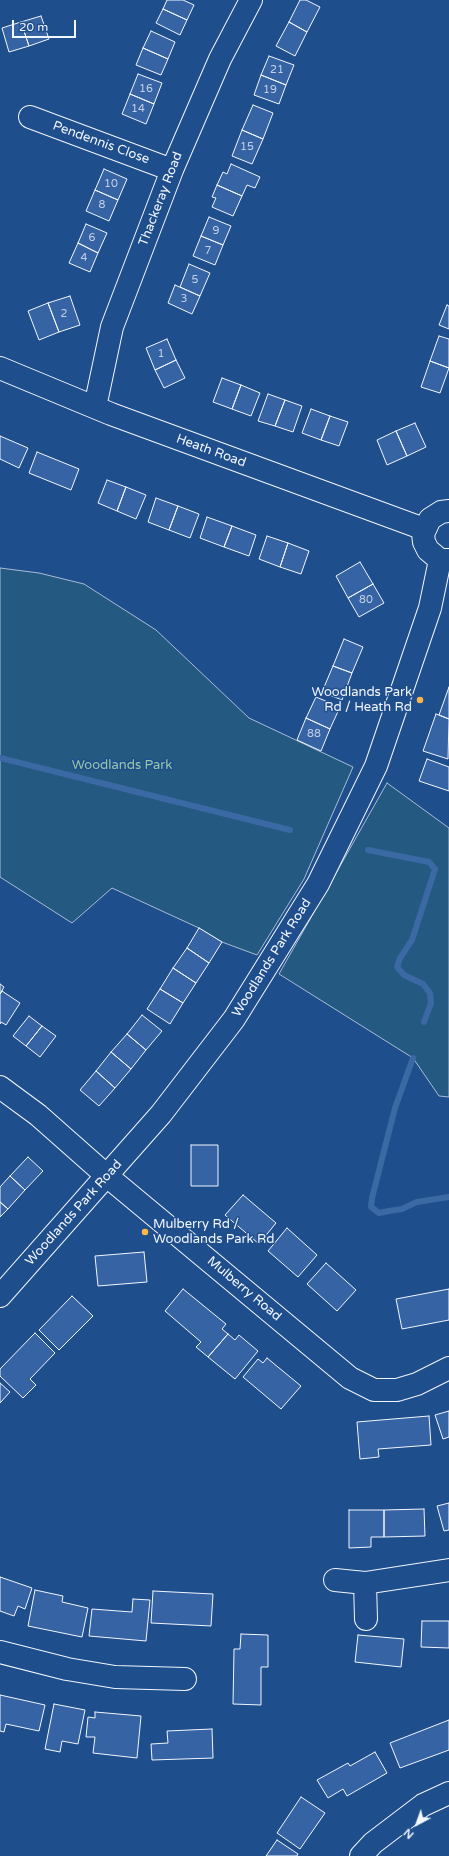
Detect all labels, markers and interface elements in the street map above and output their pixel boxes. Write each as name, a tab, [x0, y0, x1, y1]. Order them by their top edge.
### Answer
scale bar	[14, 12, 78, 38]
text: 20 m	[19, 20, 48, 34]
house number: 21	[270, 63, 284, 77]
house number: 16	[139, 82, 153, 96]
house number: 19	[263, 83, 277, 97]
house number: 14	[131, 102, 145, 116]
street label: Pendennis Close	[50, 118, 152, 168]
house number: 15	[240, 140, 254, 154]
street label: Thackeray Road	[136, 150, 186, 248]
house number: 10	[104, 177, 118, 191]
house number: 8	[99, 198, 105, 212]
house number: 9	[213, 224, 219, 238]
house number: 6	[89, 231, 95, 245]
house number: 7	[205, 244, 211, 258]
house number: 4	[81, 251, 87, 265]
house number: 5	[192, 273, 198, 287]
house number: 3	[181, 292, 187, 306]
house number: 2	[61, 307, 67, 321]
house number: 1	[158, 347, 164, 361]
street label: Heath Road	[174, 431, 248, 471]
house number: 80	[359, 593, 373, 607]
place label: Woodlands Park Rd / Heath Rd	[311, 685, 412, 716]
marker: Woodlands Park Rd / Heath Rd	[415, 695, 425, 705]
house number: 88	[307, 727, 321, 741]
park label: Woodlands Park	[72, 758, 172, 774]
street label: Woodlands Park Road	[229, 896, 315, 1020]
street label: Woodlands Park Road	[22, 1157, 126, 1269]
place label: Mulberry Rd / Woodlands Park Rd	[153, 1217, 274, 1248]
marker: Mulberry Rd / Woodlands Park Rd	[140, 1227, 150, 1237]
street label: Mulberry Road	[204, 1253, 284, 1325]
north arrow	[397, 1804, 437, 1844]
text: N	[401, 1826, 416, 1841]

